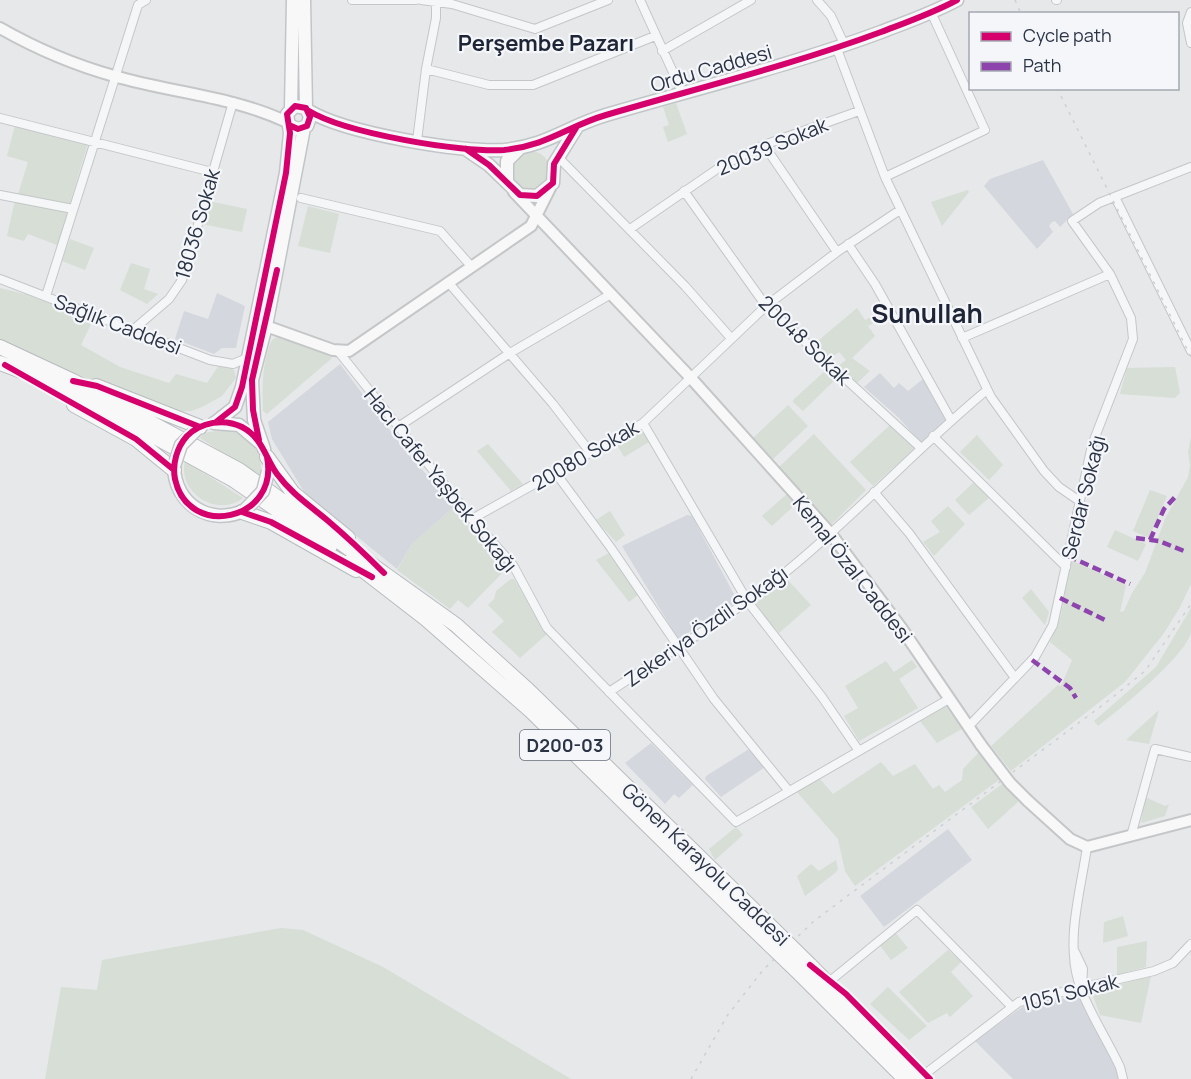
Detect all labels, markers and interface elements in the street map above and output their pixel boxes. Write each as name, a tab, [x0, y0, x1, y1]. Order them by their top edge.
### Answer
legend	[969, 12, 1179, 90]
text: Cycle path	[1023, 23, 1112, 47]
district label: Perşembe Pazarı	[458, 28, 634, 58]
street label: Ordu Caddesi	[647, 38, 775, 98]
text: Path	[1023, 53, 1061, 77]
street label: 20039 Sokak	[712, 110, 833, 182]
street label: 18036 Sokak	[168, 164, 226, 283]
street label: Sağlık Caddesi	[50, 287, 186, 361]
street label: 20048 Sokak	[753, 289, 858, 392]
district label: Sunullah	[871, 295, 983, 331]
street label: Hacı Cafer Yaşbek Sokağı	[358, 382, 524, 578]
street label: 20080 Sokak	[527, 413, 644, 496]
street label: Serdar Sokağı	[1055, 432, 1111, 562]
street label: Kemal Özal Caddesi	[787, 490, 919, 648]
street label: Zekeriya Özdil Sokağı	[619, 559, 793, 693]
road number: D200-03	[520, 730, 610, 760]
street label: Gönen Karayolu Caddesi	[616, 777, 796, 951]
street label: 1051 Sokak	[1019, 967, 1122, 1017]

